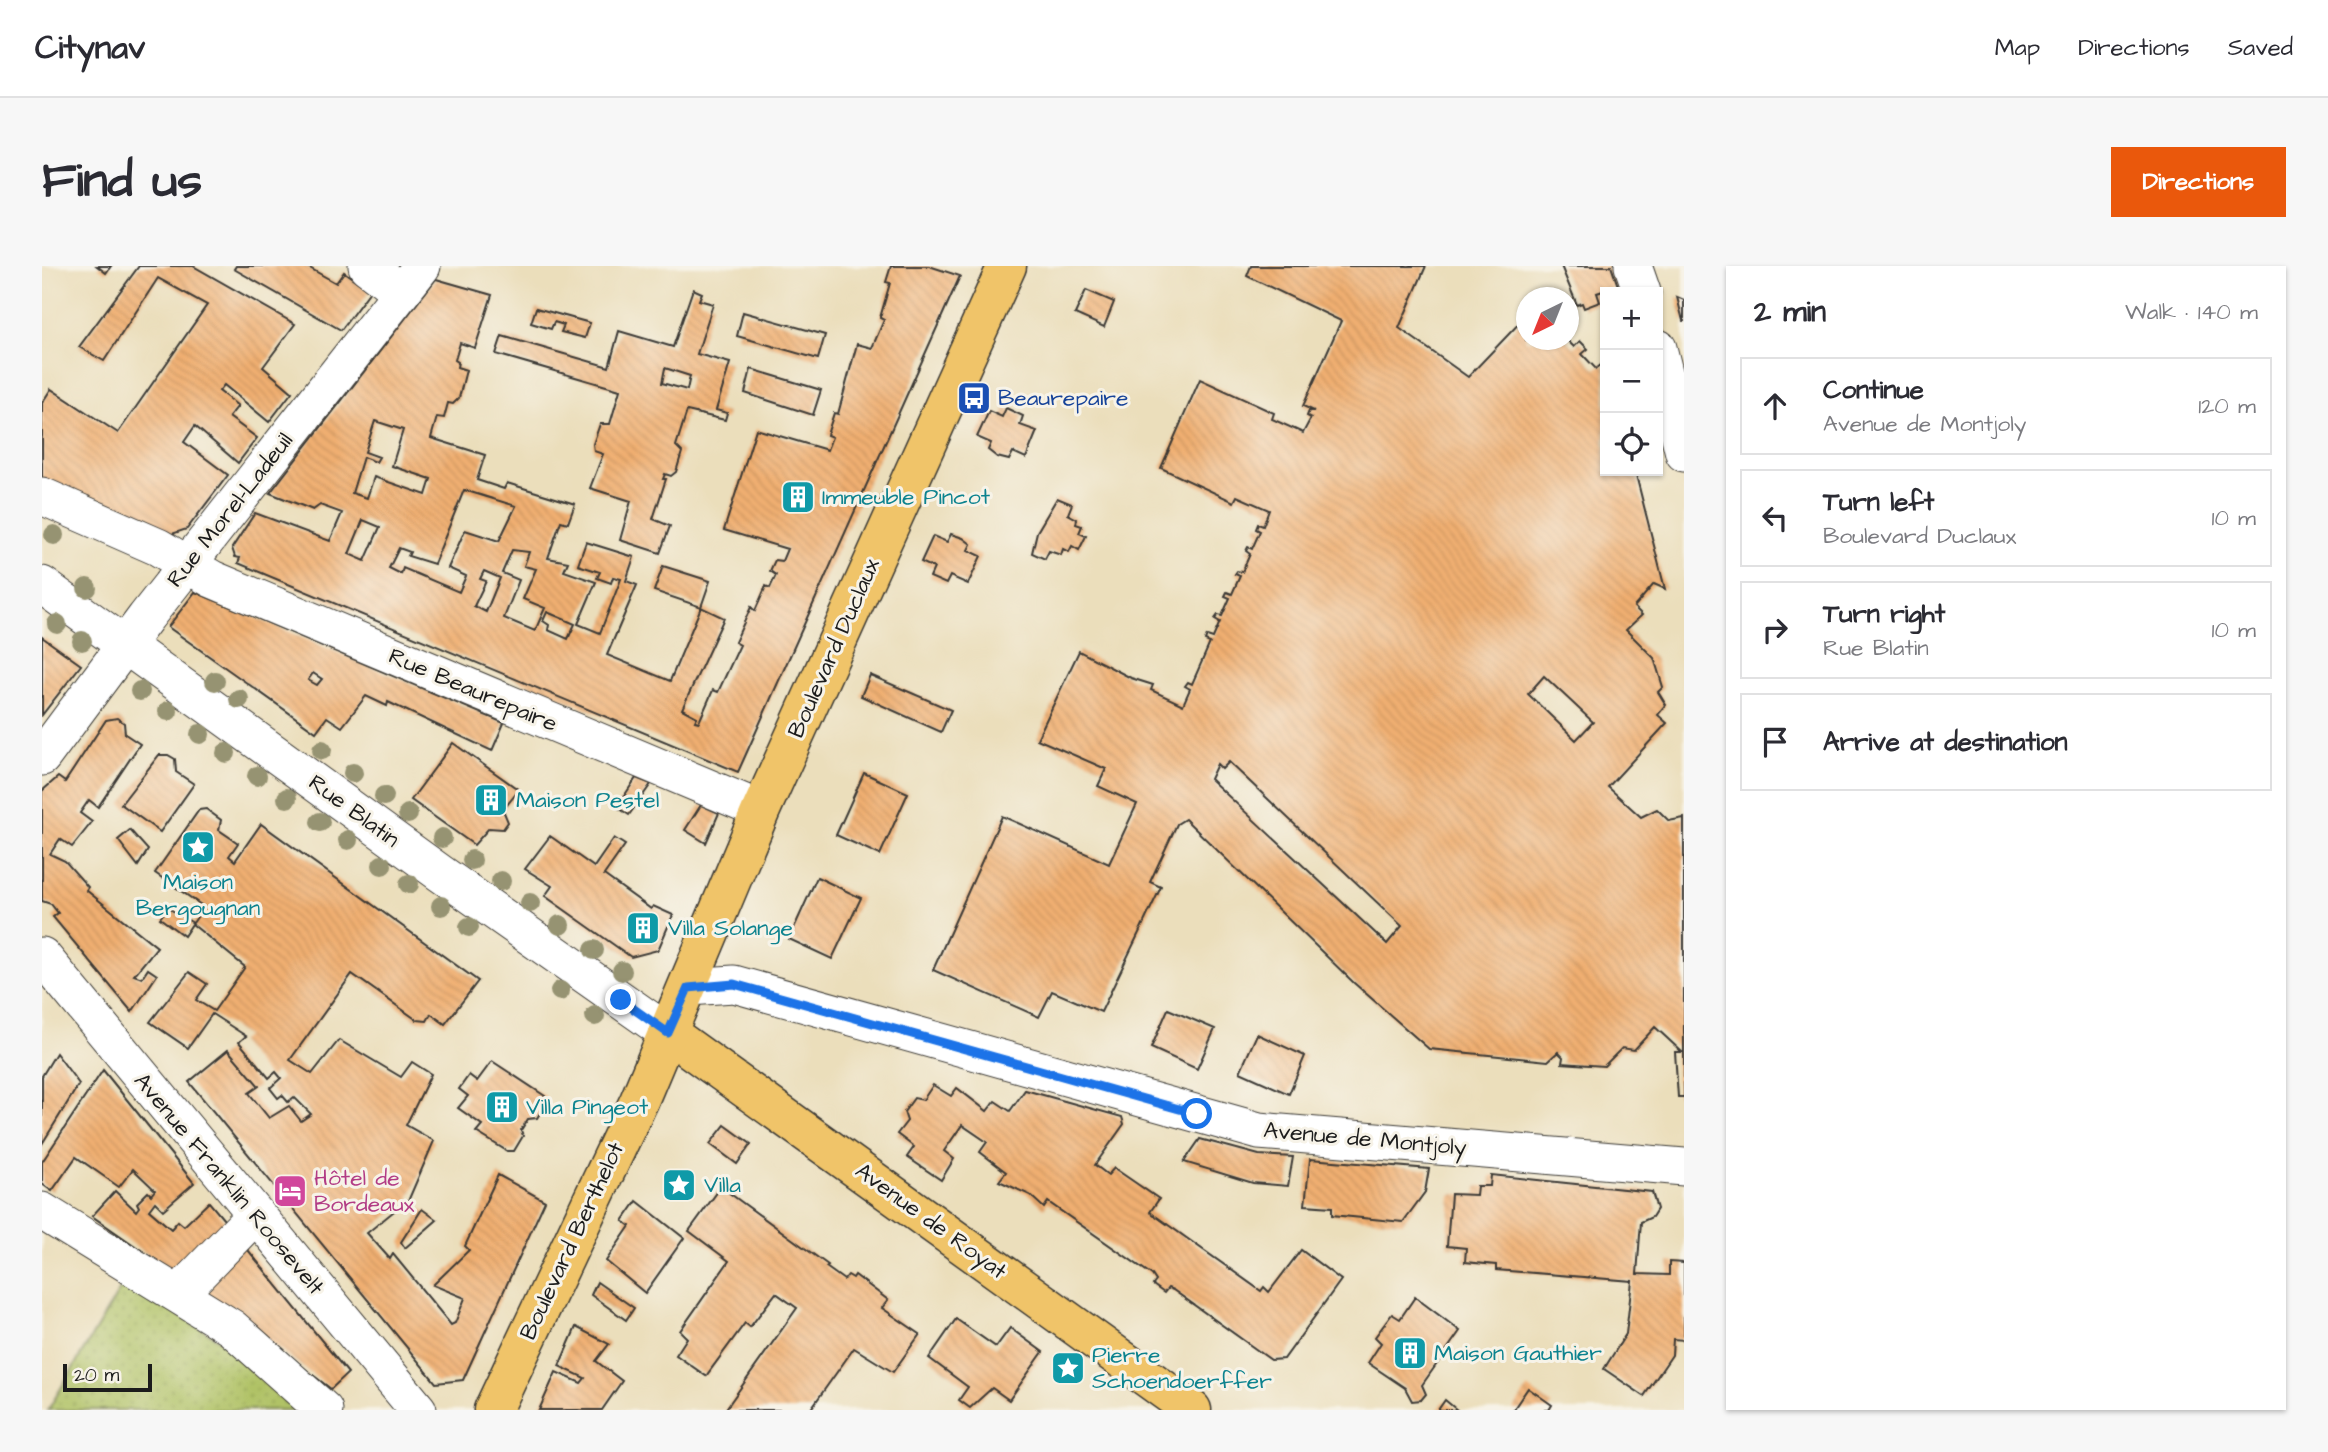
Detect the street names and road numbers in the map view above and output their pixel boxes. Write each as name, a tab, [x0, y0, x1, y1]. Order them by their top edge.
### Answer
street label: Rue Morel-Ladeuil	[159, 426, 301, 594]
street label: Boulevard Duclaux	[780, 553, 888, 743]
street label: Rue Beaurepaire	[384, 640, 562, 740]
street label: Rue Blatin	[302, 767, 406, 855]
street label: Avenue Franklin Roosevelt	[126, 1066, 332, 1303]
street label: Avenue de Montjoly	[1262, 1114, 1468, 1165]
street label: Boulevard Berthelot	[512, 1136, 632, 1345]
street label: Avenue de Royat	[848, 1155, 1014, 1288]

